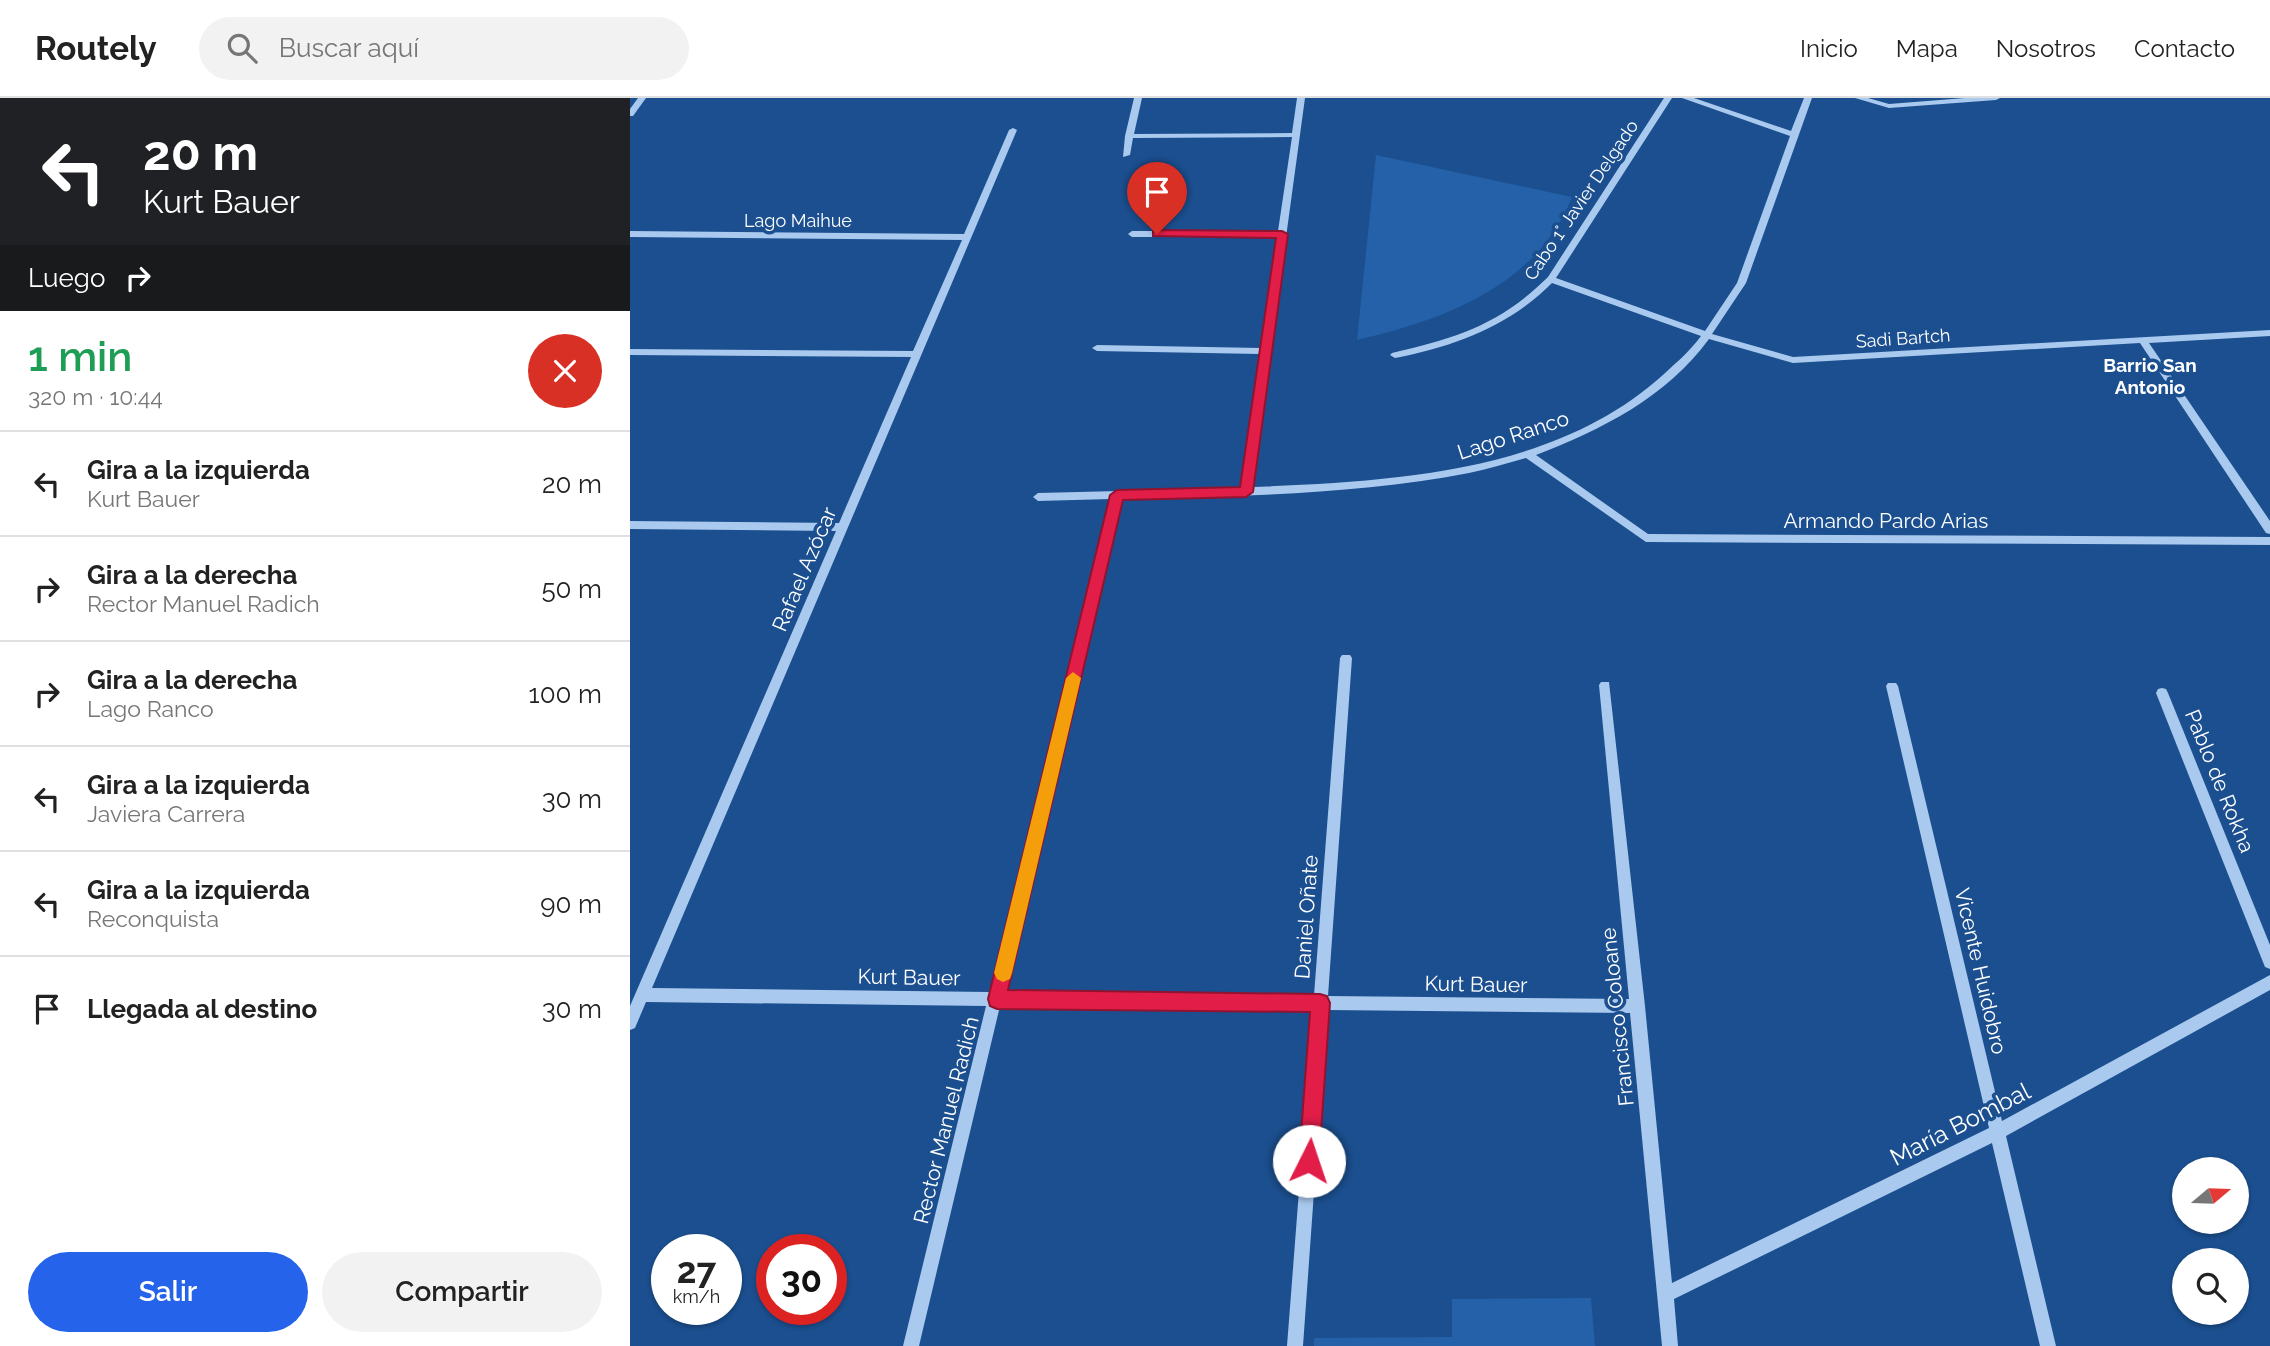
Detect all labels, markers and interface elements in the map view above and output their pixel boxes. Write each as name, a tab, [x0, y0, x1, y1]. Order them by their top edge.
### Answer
search box	[199, 17, 689, 80]
text: Routely	[35, 29, 157, 68]
icon: search	[223, 29, 261, 67]
text: Buscar aquí	[279, 33, 419, 63]
text: Inicio	[1800, 34, 1858, 63]
text: Mapa	[1896, 34, 1958, 63]
text: Nosotros	[1996, 34, 2096, 63]
text: Contacto	[2134, 34, 2235, 63]
street label: Cabo 1° Javier Delgado	[1520, 116, 1643, 284]
text: 20 m	[143, 124, 258, 181]
icon: left	[28, 126, 119, 217]
pin	[1127, 162, 1187, 234]
icon: arrive	[1138, 173, 1176, 211]
text: Kurt Bauer	[143, 183, 300, 220]
street label: Lago Maihue	[744, 210, 852, 231]
icon: right	[119, 259, 157, 297]
text: Luego	[28, 263, 105, 293]
street label: Sadi Bartch	[1855, 324, 1951, 352]
text: 1 min	[28, 332, 132, 381]
button: close	[528, 334, 602, 408]
district label: Barrio San Antonio	[2103, 354, 2197, 398]
text: 320 m · 10:44	[28, 383, 163, 410]
street label: Lago Ranco	[1454, 405, 1572, 465]
text: Gira a la izquierda	[87, 455, 310, 485]
icon: left	[28, 465, 66, 503]
text: 20 m	[542, 469, 602, 499]
text: Kurt Bauer	[87, 485, 200, 512]
street label: Rafael Azócar	[767, 503, 842, 635]
street label: Armando Pardo Arias	[1784, 508, 1988, 533]
text: Gira a la derecha	[87, 560, 297, 590]
icon: right	[28, 570, 66, 608]
text: 50 m	[541, 574, 602, 604]
text: Rector Manuel Radich	[87, 590, 320, 617]
text: Gira a la derecha	[87, 665, 297, 695]
icon: right	[28, 675, 66, 713]
text: 100 m	[529, 679, 602, 709]
text: Lago Ranco	[87, 695, 214, 722]
street label: Pablo de Rokha	[2180, 706, 2260, 856]
text: Gira a la izquierda	[87, 770, 310, 800]
icon: left	[28, 780, 66, 818]
text: 30 m	[542, 784, 602, 814]
text: Javiera Carrera	[87, 800, 245, 827]
street label: Daniel Oñate	[1289, 854, 1323, 980]
text: Gira a la izquierda	[87, 875, 310, 905]
icon: left	[28, 885, 66, 923]
street label: Vicente Huidobro	[1950, 885, 2012, 1057]
text: 90 m	[540, 889, 602, 919]
text: Reconquista	[87, 905, 219, 932]
street label: Francisco Coloane	[1595, 927, 1639, 1107]
street label: Kurt Bauer	[857, 964, 961, 990]
street label: Kurt Bauer	[1424, 971, 1528, 997]
icon: arrive	[28, 990, 66, 1028]
text: Llegada al destino	[87, 994, 317, 1024]
text: 30 m	[542, 994, 602, 1024]
street label: Rector Manuel Radich	[908, 1014, 984, 1226]
street label: María Bombal	[1885, 1076, 2035, 1172]
position arrow	[1272, 1124, 1346, 1198]
north arrow	[2172, 1157, 2249, 1234]
map controls	[2172, 1157, 2249, 1325]
speed limit sign: 30	[756, 1234, 847, 1325]
button: search	[2172, 1248, 2249, 1325]
text: 27	[677, 1250, 716, 1291]
button: Salir	[28, 1252, 308, 1332]
button: Compartir	[322, 1252, 602, 1332]
text: km/h	[673, 1286, 720, 1307]

